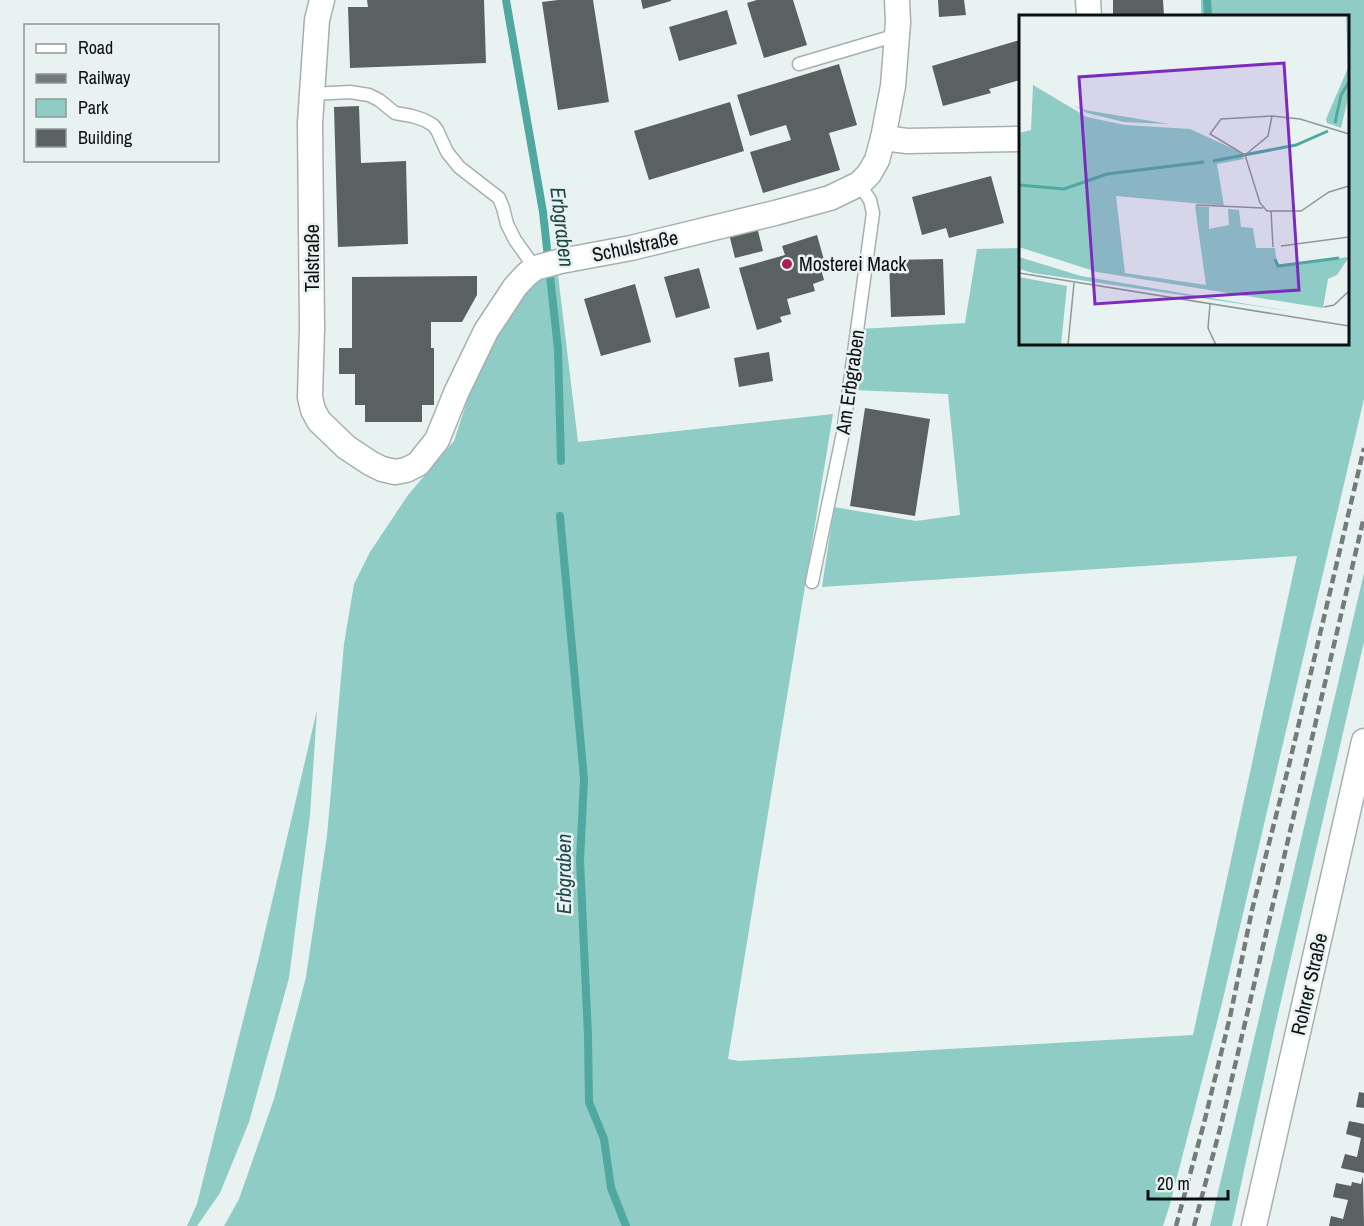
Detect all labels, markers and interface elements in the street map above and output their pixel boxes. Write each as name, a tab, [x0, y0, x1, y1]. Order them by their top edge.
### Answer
inset map	[1019, 15, 1349, 345]
legend	[24, 24, 219, 162]
text: Road	[78, 35, 113, 60]
text: Railway	[78, 65, 131, 90]
text: Park	[78, 95, 109, 120]
text: Building	[78, 125, 133, 150]
water label: Erbgraben	[543, 185, 582, 269]
street label: Schulstraße	[589, 223, 680, 268]
street label: Talstraße	[298, 224, 325, 292]
place label: Mosterei Mack	[799, 250, 907, 277]
marker: Mosterei Mack	[780, 257, 794, 271]
street label: Am Erbgraben	[829, 328, 870, 437]
water label: Erbgraben	[549, 834, 578, 914]
street label: Rohrer Straße	[1284, 930, 1333, 1038]
scale bar	[1148, 1163, 1228, 1201]
text: 20 m	[1157, 1171, 1190, 1196]

